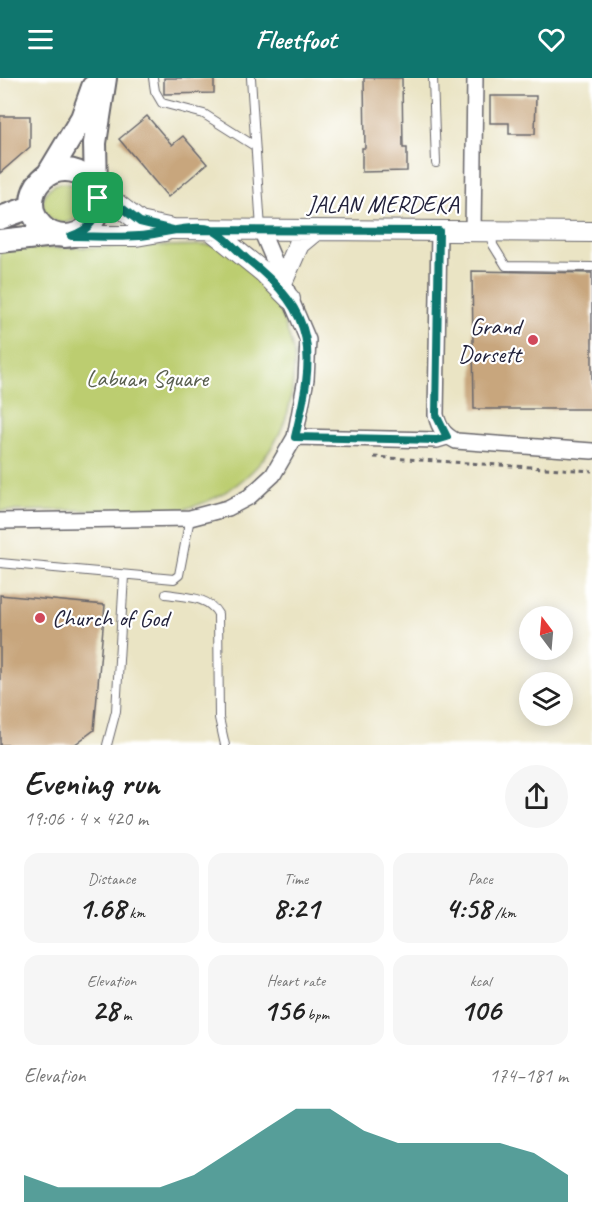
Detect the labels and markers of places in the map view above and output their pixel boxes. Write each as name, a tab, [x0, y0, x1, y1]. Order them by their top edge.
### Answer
pin	[72, 172, 123, 223]
place label: Grand Dorsett	[458, 311, 525, 369]
marker: Grand Dorsett	[526, 333, 540, 347]
place label: Church of God	[52, 603, 172, 633]
marker: Church of God	[33, 611, 47, 625]

